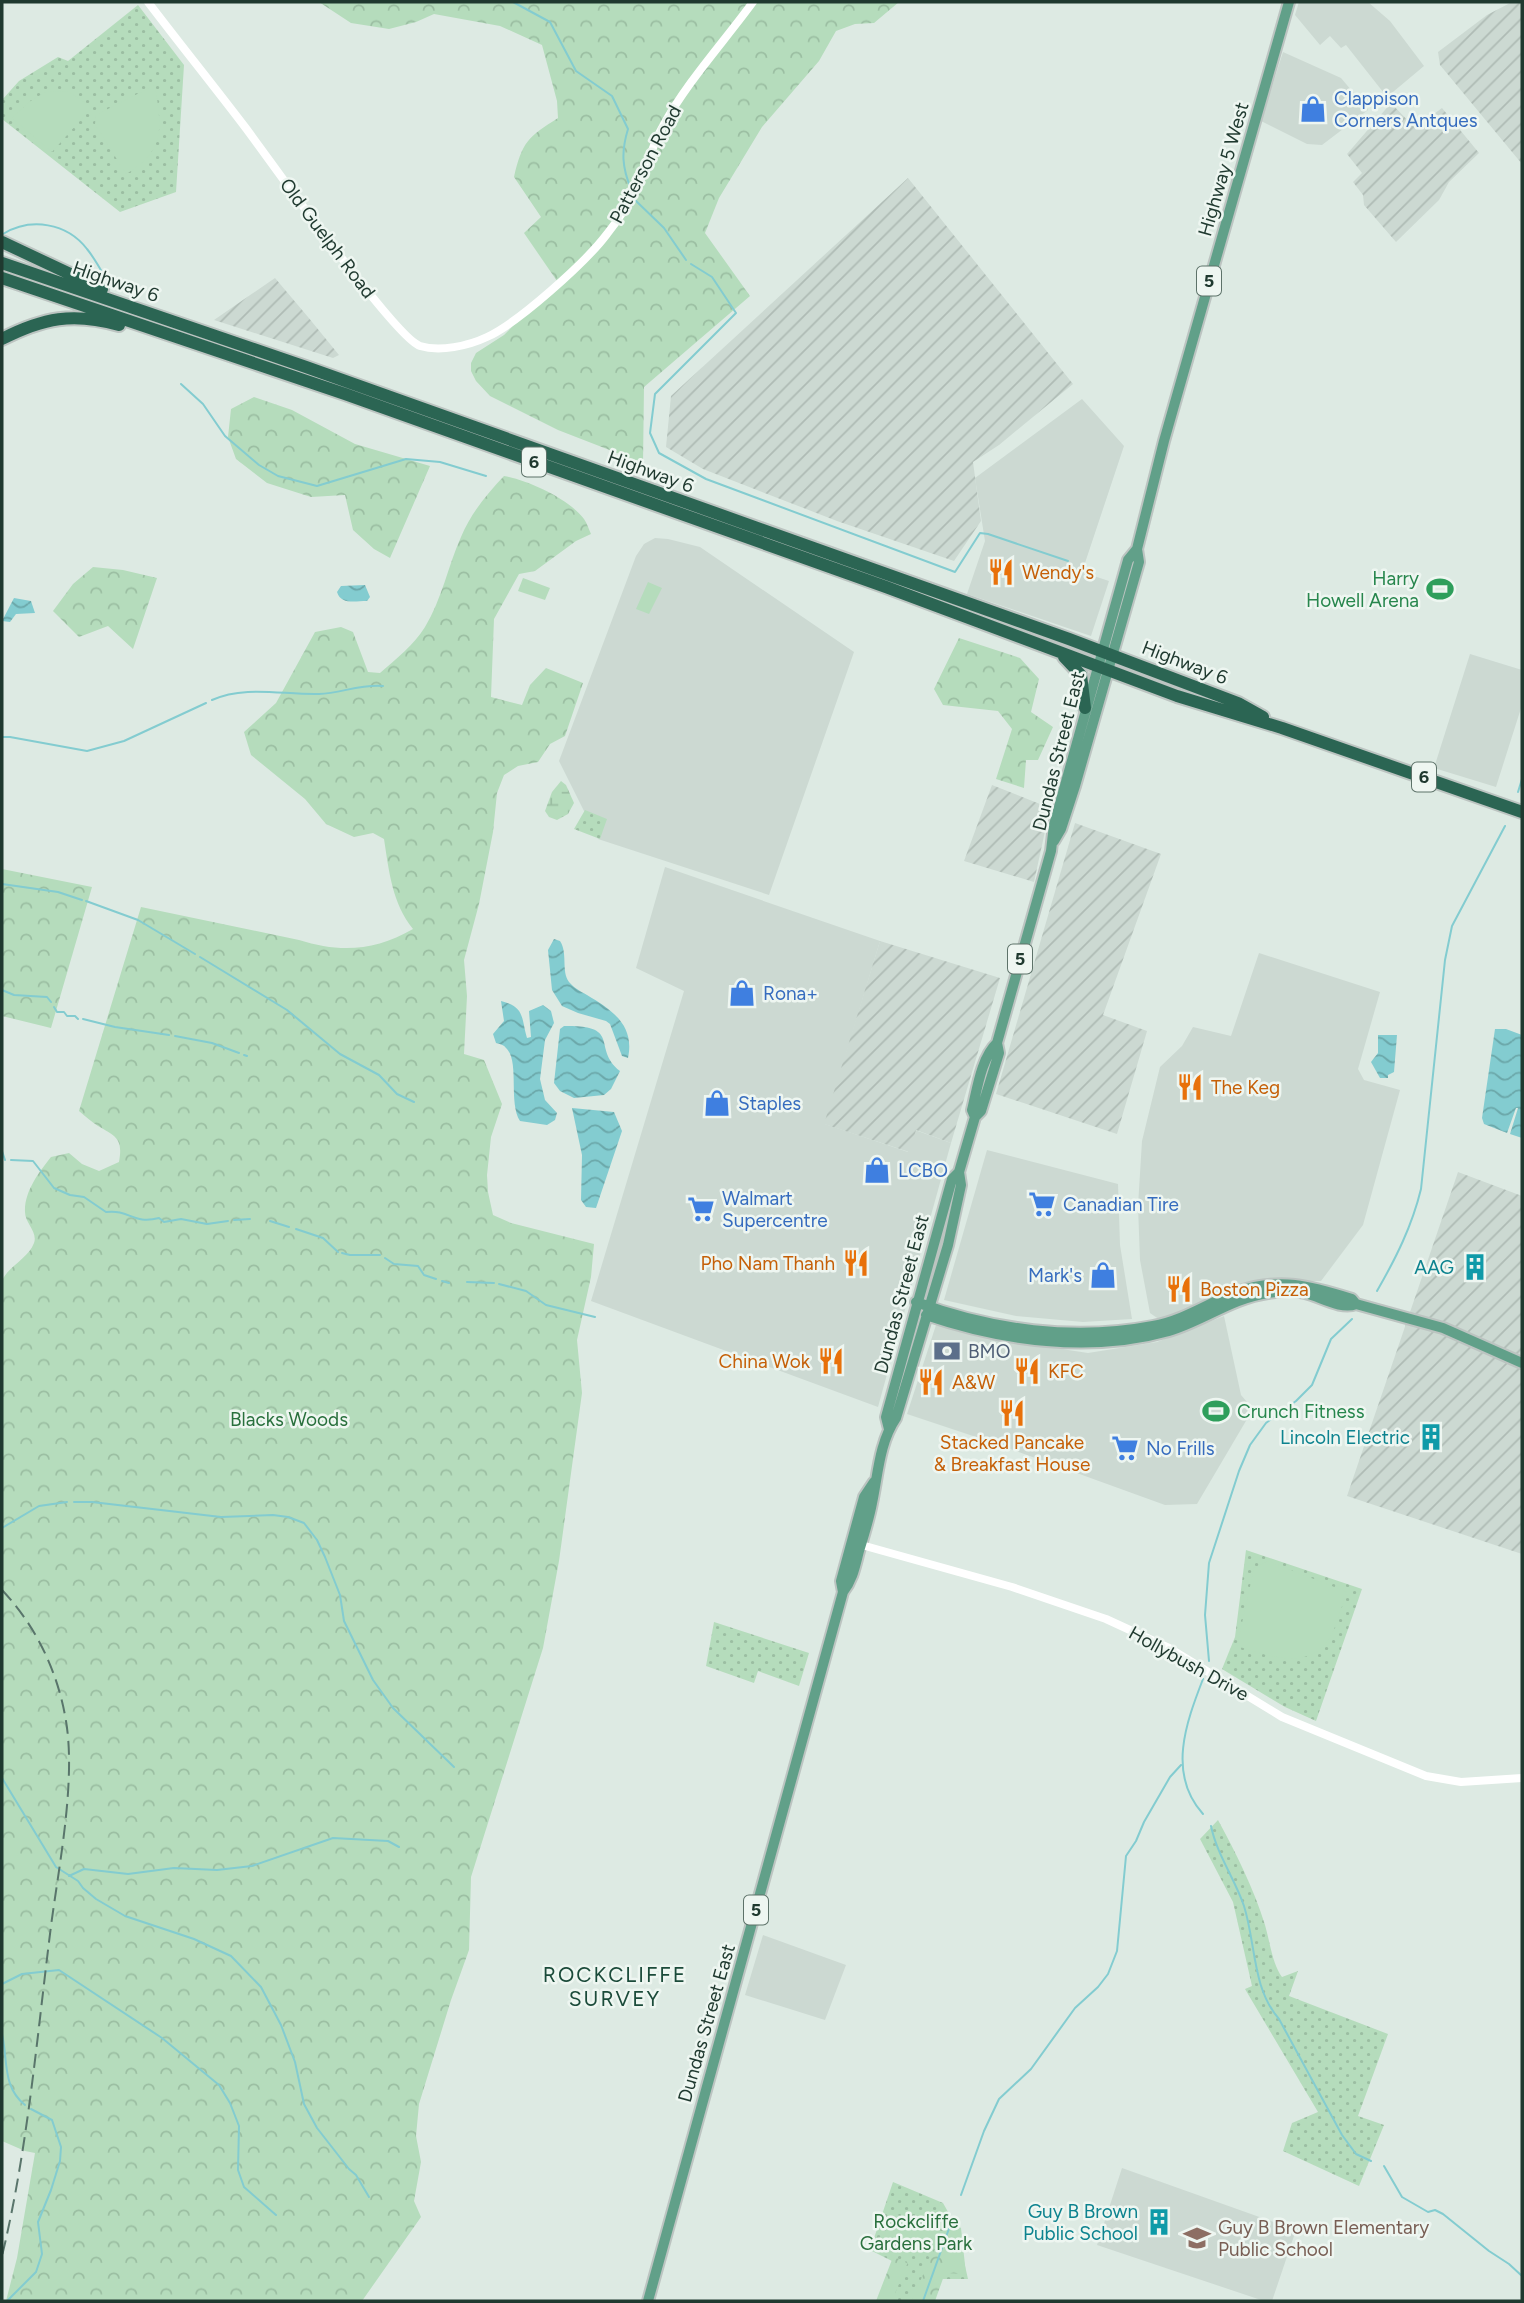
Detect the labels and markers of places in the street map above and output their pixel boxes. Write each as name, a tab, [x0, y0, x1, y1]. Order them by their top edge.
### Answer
place label: Clappison Corners Antques	[1334, 87, 1478, 132]
shop icon: Clappison Corners Antques	[1298, 94, 1328, 124]
restaurant icon: Wendy's	[986, 557, 1016, 587]
place label: Wendy's	[1022, 561, 1094, 584]
place label: Harry Howell Arena	[1306, 567, 1419, 612]
sports icon: Harry Howell Arena	[1425, 574, 1455, 604]
shop icon: Rona+	[727, 978, 757, 1008]
place label: Rona+	[763, 982, 818, 1005]
restaurant icon: The Keg	[1175, 1072, 1205, 1102]
place label: The Keg	[1211, 1076, 1280, 1099]
shop icon: Staples	[702, 1088, 732, 1118]
place label: Staples	[738, 1092, 801, 1115]
shop icon: LCBO	[862, 1155, 892, 1185]
place label: LCBO	[898, 1159, 948, 1182]
place label: Walmart Supercentre	[722, 1187, 828, 1232]
supermarket icon: Canadian Tire	[1027, 1189, 1057, 1219]
place label: Canadian Tire	[1063, 1193, 1179, 1216]
supermarket icon: Walmart Supercentre	[686, 1194, 716, 1224]
restaurant icon: Pho Nam Thanh	[841, 1248, 871, 1278]
place label: Pho Nam Thanh	[700, 1252, 835, 1275]
building icon: AAG	[1460, 1252, 1490, 1282]
place label: AAG	[1414, 1256, 1454, 1279]
shop icon: Mark's	[1088, 1260, 1118, 1290]
place label: Mark's	[1028, 1264, 1082, 1287]
restaurant icon: Boston Pizza	[1164, 1274, 1194, 1304]
place label: Boston Pizza	[1200, 1278, 1309, 1301]
bank icon: BMO	[932, 1336, 962, 1366]
place label: BMO	[968, 1340, 1010, 1363]
restaurant icon: China Wok	[816, 1346, 846, 1376]
place label: China Wok	[719, 1350, 811, 1373]
restaurant icon: KFC	[1012, 1356, 1042, 1386]
place label: KFC	[1048, 1360, 1084, 1383]
restaurant icon: A&W	[916, 1367, 946, 1397]
place label: A&W	[952, 1371, 996, 1394]
sports icon: Crunch Fitness	[1201, 1396, 1231, 1426]
restaurant icon: Stacked Pancake & Breakfast House	[997, 1398, 1027, 1428]
place label: Crunch Fitness	[1237, 1400, 1365, 1423]
building icon: Lincoln Electric	[1416, 1422, 1446, 1452]
place label: Lincoln Electric	[1280, 1426, 1410, 1449]
place label: Stacked Pancake & Breakfast House	[934, 1431, 1090, 1476]
supermarket icon: No Frills	[1110, 1433, 1140, 1463]
place label: No Frills	[1146, 1437, 1215, 1460]
place label: Guy B Brown Public School	[1023, 2200, 1138, 2245]
building icon: Guy B Brown Public School	[1144, 2207, 1174, 2237]
place label: Guy B Brown Elementary Public School	[1218, 2216, 1429, 2261]
school or university icon: Guy B Brown Elementary Public School	[1182, 2223, 1212, 2253]

